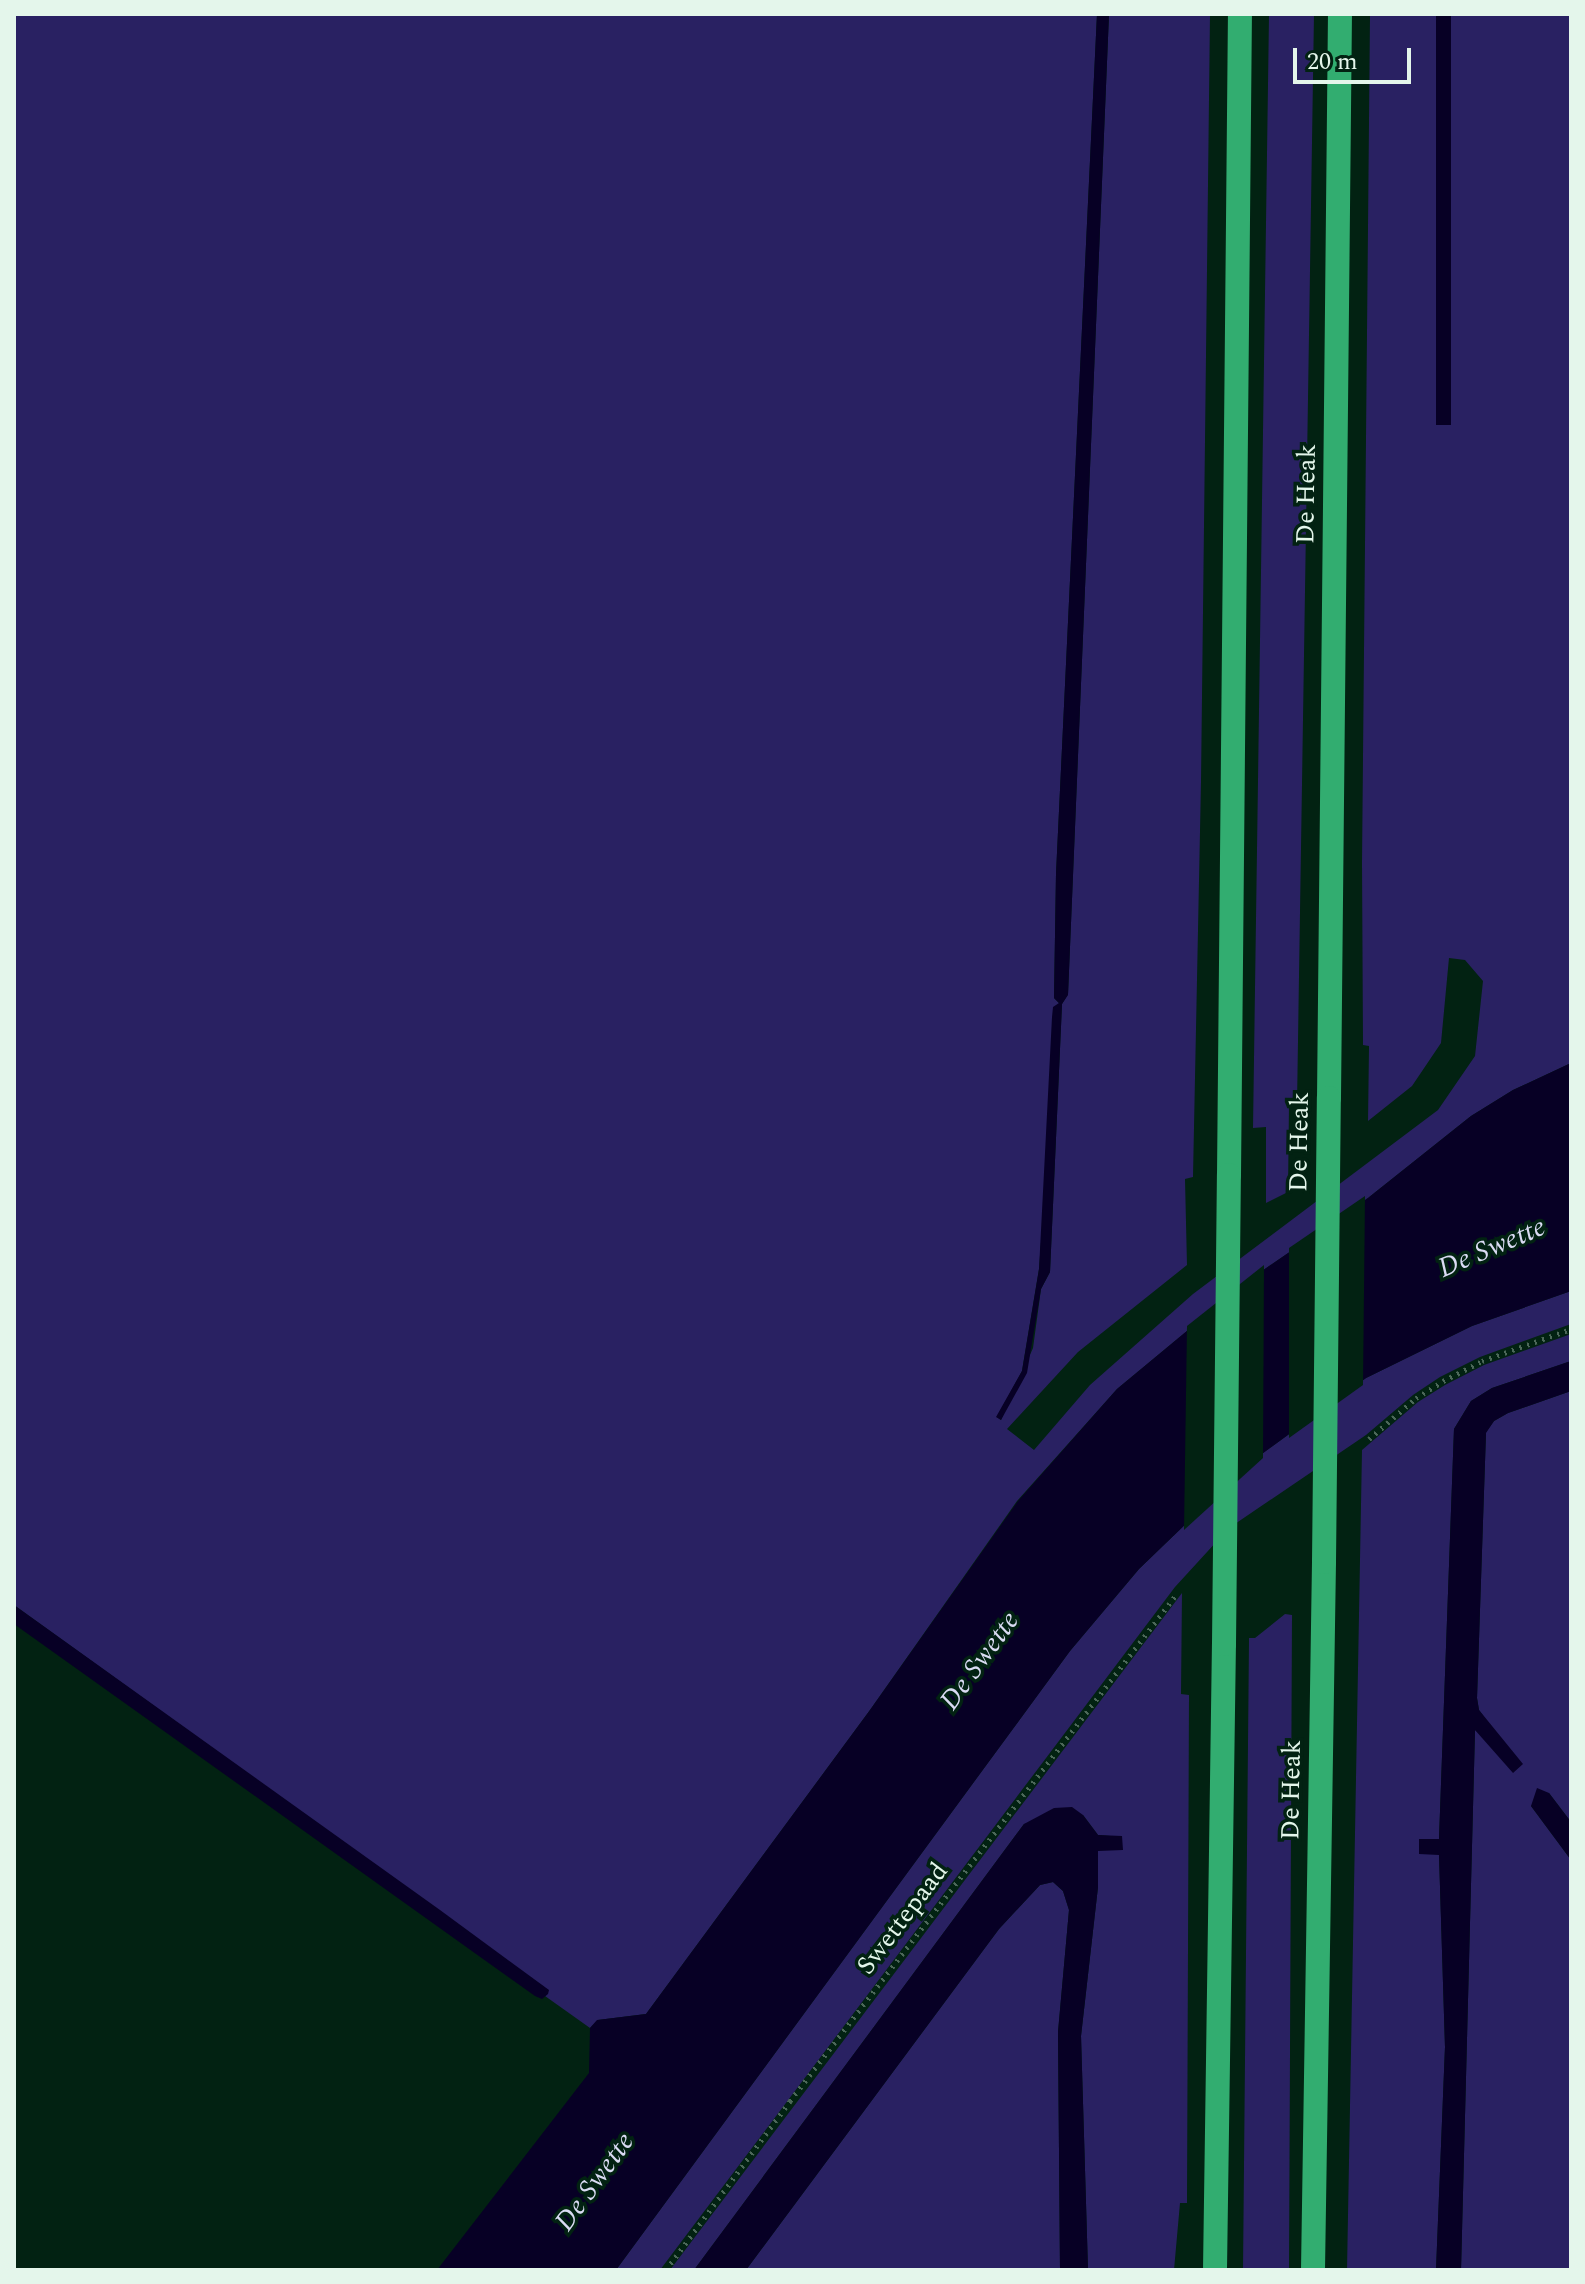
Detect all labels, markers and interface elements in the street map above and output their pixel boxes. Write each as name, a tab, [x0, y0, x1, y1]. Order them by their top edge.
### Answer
scale bar	[1297, 32, 1415, 82]
text: 20 m	[1307, 44, 1358, 80]
street label: De Heak	[1291, 444, 1323, 544]
street label: De Heak	[1284, 1092, 1316, 1192]
water label: De Swette	[1433, 1210, 1551, 1286]
water label: De Swette	[933, 1605, 1027, 1717]
street label: De Heak	[1276, 1740, 1308, 1840]
street label: Swettepaad	[851, 1857, 955, 1981]
water label: De Swette	[548, 2126, 642, 2238]

